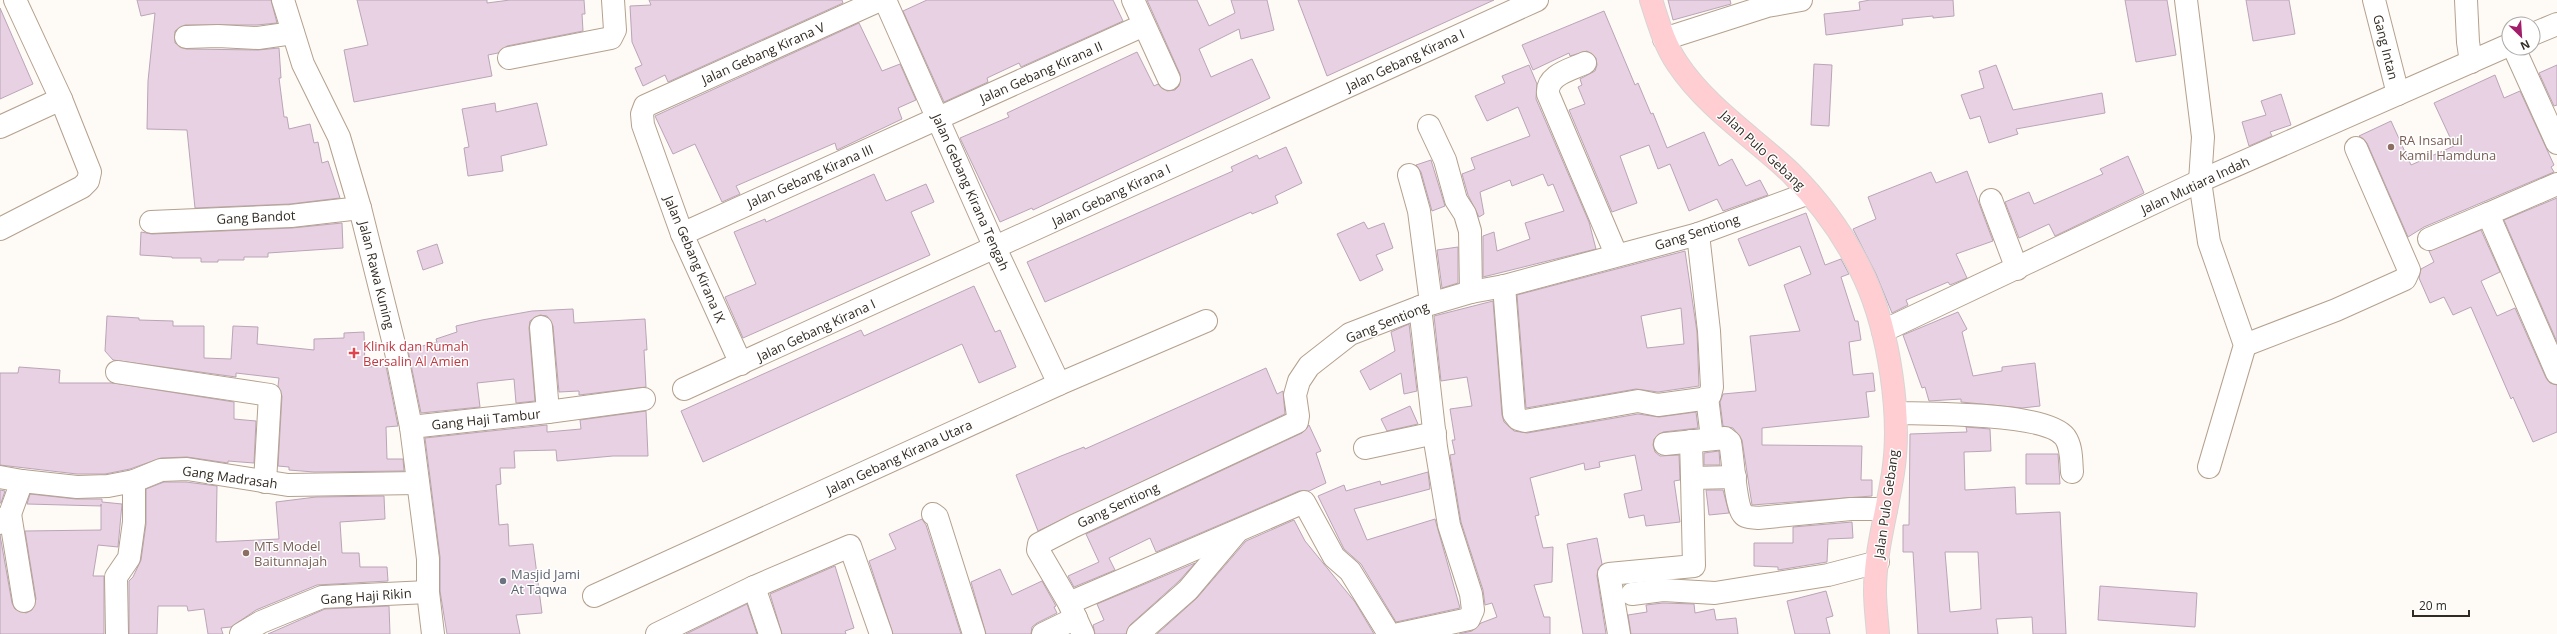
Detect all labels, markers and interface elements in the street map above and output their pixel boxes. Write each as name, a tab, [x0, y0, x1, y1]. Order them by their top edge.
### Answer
street label: Gang Intan	[2369, 13, 2403, 81]
north arrow	[2501, 16, 2541, 56]
street label: Jalan Gebang Kirana V	[697, 18, 828, 89]
street label: Jalan Gebang Kirana I	[1341, 25, 1467, 96]
street label: Jalan Gebang Kirana II	[975, 37, 1105, 108]
text: N	[2518, 37, 2533, 54]
street label: Jalan Pulo Gebang	[1715, 105, 1809, 194]
street label: Jalan Gebang Kirana Tengah	[927, 109, 1014, 273]
place label: RA Insanul Kamil Hamduna	[2399, 131, 2496, 164]
street label: Jalan Gebang Kirana III	[742, 140, 876, 213]
marker: RA Insanul Kamil Hamduna	[2386, 142, 2396, 152]
street label: Jalan Mutiara Indah	[2136, 152, 2252, 219]
street label: Jalan Gebang Kirana I	[1047, 160, 1173, 231]
street label: Jalan Gebang Kirana IX	[659, 191, 730, 326]
street label: Gang Bandot	[216, 206, 296, 228]
street label: Gang Sentiong	[1652, 210, 1742, 254]
street label: Jalan Rawa Kuning	[354, 217, 399, 331]
street label: Jalan Gebang Kirana I	[752, 295, 878, 366]
street label: Gang Sentiong	[1343, 297, 1431, 347]
place label: Klinik dan Rumah Bersalin Al Amien	[363, 337, 469, 370]
marker: Klinik dan Rumah Bersalin Al Amien	[348, 347, 360, 359]
street label: Gang Haji Tambur	[431, 404, 542, 434]
street label: Jalan Gebang Kirana Utara	[821, 415, 975, 500]
street label: Jalan Pulo Gebang	[1869, 448, 1903, 562]
street label: Gang Madrasah	[181, 461, 279, 493]
street label: Gang Sentiong	[1074, 478, 1162, 532]
place label: MTs Model Baitunnajah	[254, 537, 327, 570]
marker: MTs Model Baitunnajah	[241, 548, 251, 558]
place label: Masjid Jami At Taqwa	[511, 565, 580, 598]
marker: Masjid Jami At Taqwa	[498, 576, 508, 586]
street label: Gang Haji Rikin	[320, 584, 412, 608]
scale bar	[2413, 592, 2469, 618]
text: 20 m	[2419, 597, 2447, 614]

